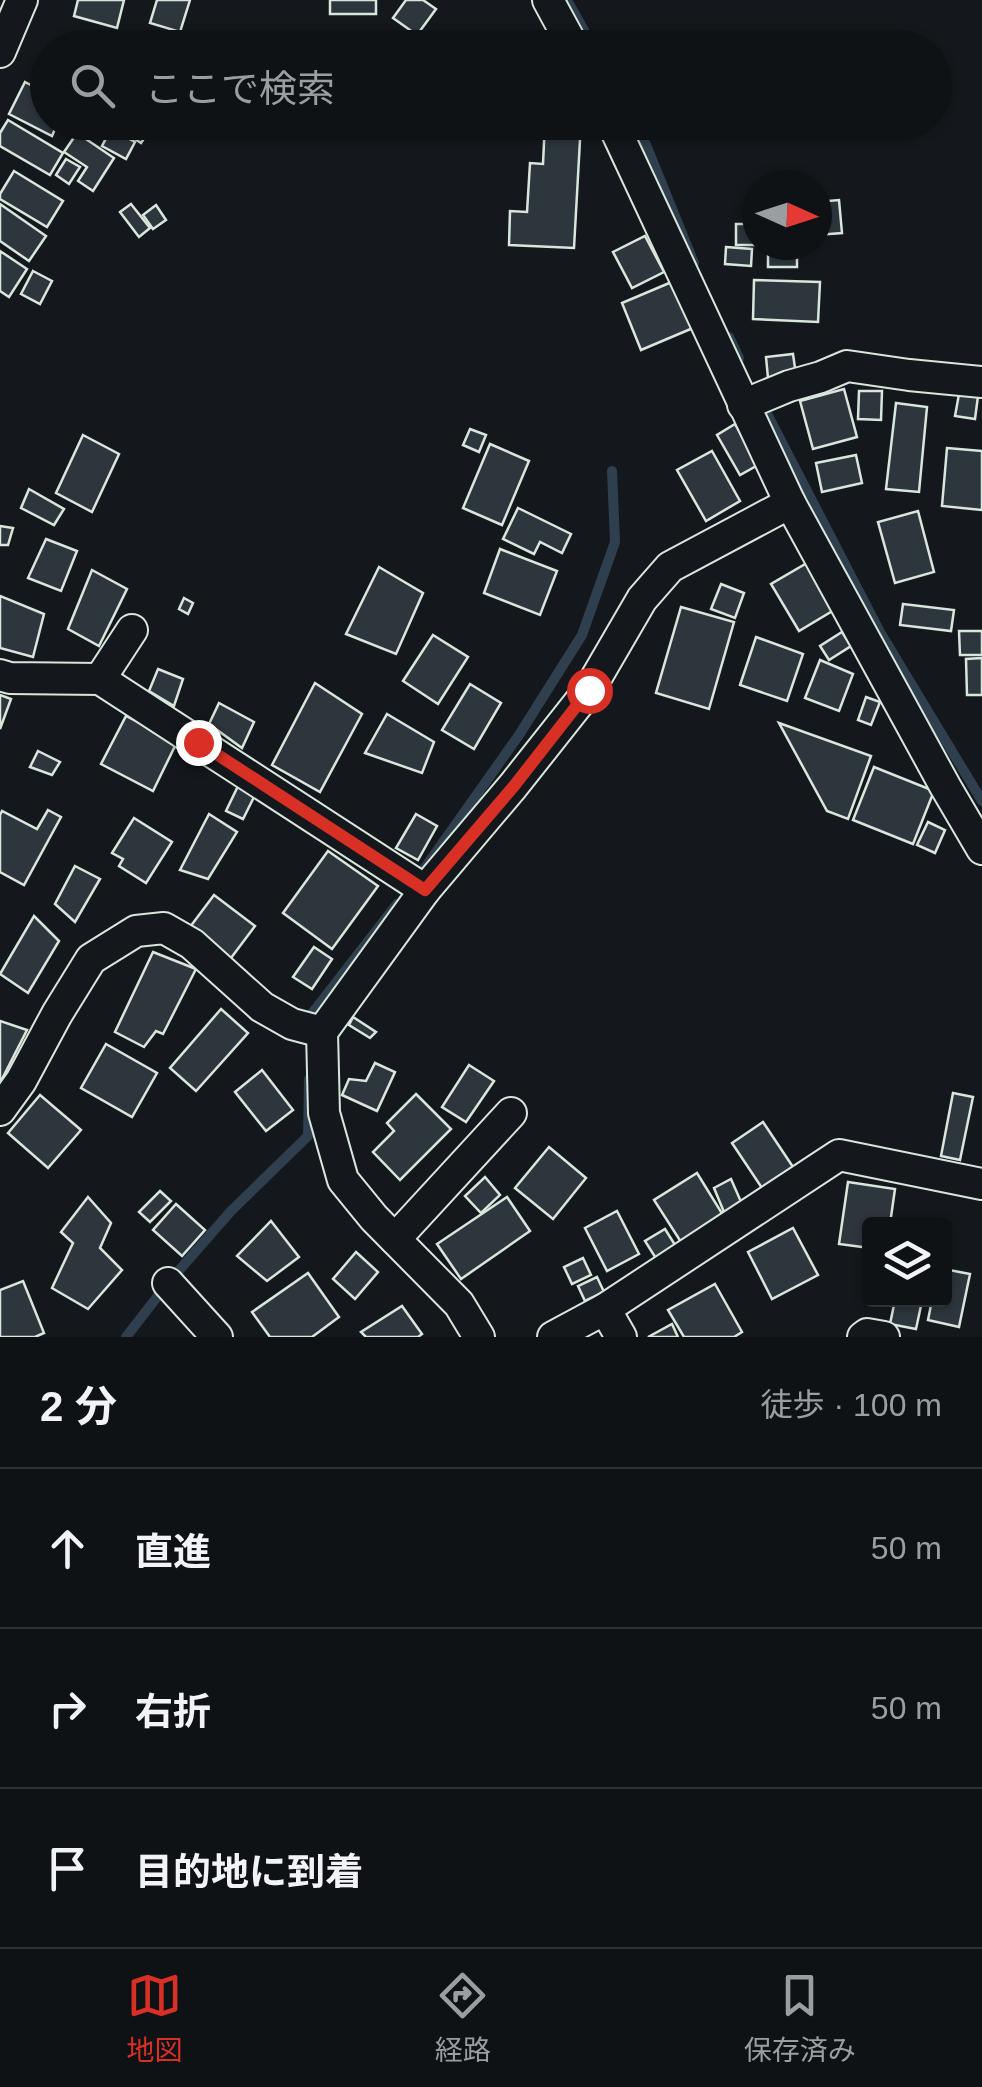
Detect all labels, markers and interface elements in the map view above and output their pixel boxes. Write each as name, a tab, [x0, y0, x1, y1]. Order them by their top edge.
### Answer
search box	[30, 30, 952, 140]
icon: search	[65, 58, 120, 113]
text: ここで検索	[145, 68, 335, 110]
north arrow	[742, 170, 832, 260]
route start	[567, 668, 613, 714]
route end	[176, 720, 222, 766]
map controls	[862, 1217, 952, 1307]
button: layers	[862, 1217, 952, 1307]
text: 2 分	[40, 1383, 117, 1430]
text: 徒歩 · 100 m	[761, 1387, 942, 1423]
icon: ahead	[40, 1521, 95, 1576]
text: 50 m	[871, 1530, 942, 1566]
text: 直進	[135, 1531, 211, 1573]
icon: right	[40, 1681, 95, 1736]
text: 50 m	[871, 1690, 942, 1726]
text: 右折	[135, 1691, 211, 1733]
icon: arrive	[40, 1841, 95, 1896]
text: 目的地に到着	[135, 1851, 363, 1893]
tab: 地図	[126, 1968, 182, 2068]
tab: 経路	[435, 1968, 491, 2068]
tab: 保存済み	[744, 1968, 856, 2068]

